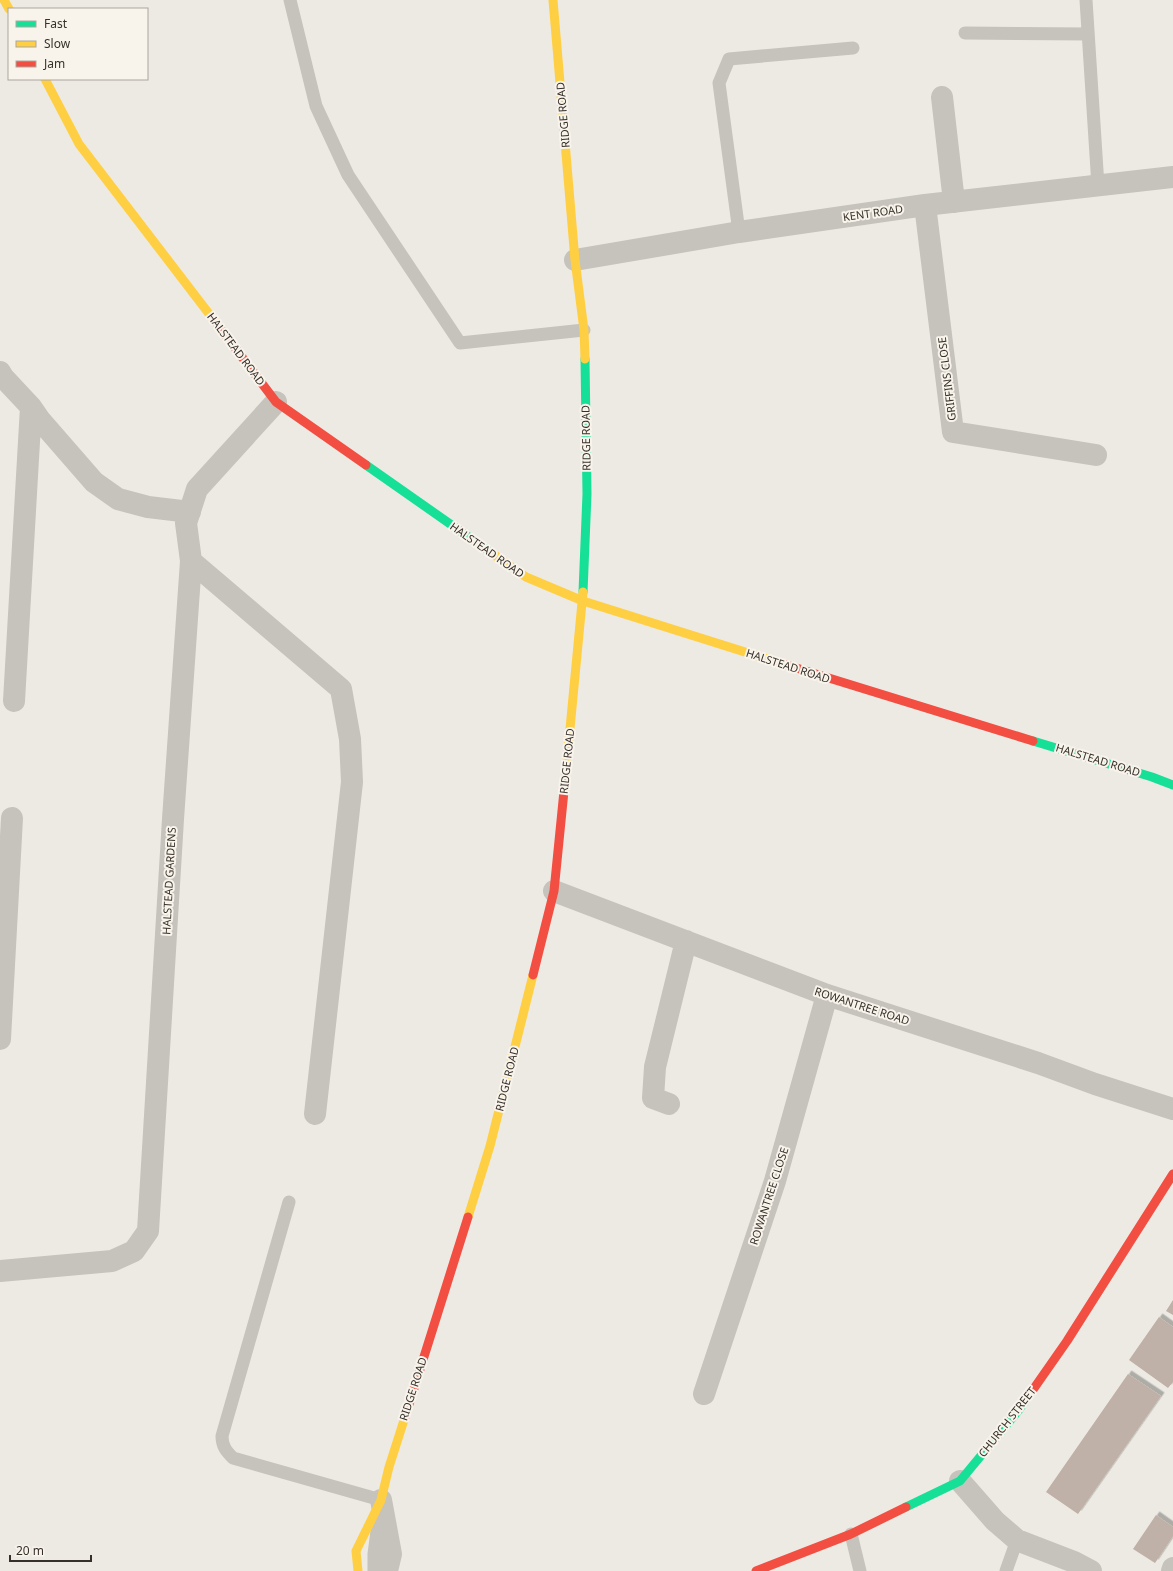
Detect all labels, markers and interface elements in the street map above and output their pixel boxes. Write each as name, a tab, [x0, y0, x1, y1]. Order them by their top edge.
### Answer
legend	[8, 8, 148, 80]
text: Fast	[44, 15, 68, 32]
text: Slow	[44, 35, 71, 52]
text: Jam	[43, 55, 65, 72]
street label: RIDGE ROAD	[552, 82, 573, 149]
street label: KENT ROAD	[842, 201, 904, 224]
street label: HALSTEAD ROAD	[204, 309, 269, 388]
street label: GRIFFINS CLOSE	[934, 336, 959, 422]
street label: RIDGE ROAD	[577, 405, 594, 471]
street label: HALSTEAD ROAD	[447, 518, 527, 581]
street label: HALSTEAD ROAD	[744, 645, 832, 686]
street label: RIDGE ROAD	[556, 727, 577, 794]
street label: HALSTEAD ROAD	[1054, 740, 1142, 779]
street label: HALSTEAD GARDENS	[158, 827, 179, 935]
street label: ROWANTREE ROAD	[813, 983, 911, 1028]
street label: RIDGE ROAD	[491, 1045, 522, 1113]
street label: ROWANTREE CLOSE	[746, 1145, 791, 1247]
street label: RIDGE ROAD	[395, 1355, 430, 1422]
street label: CHURCH STREET	[974, 1383, 1039, 1460]
scale bar	[10, 1537, 91, 1563]
text: 20 m	[16, 1542, 44, 1559]

